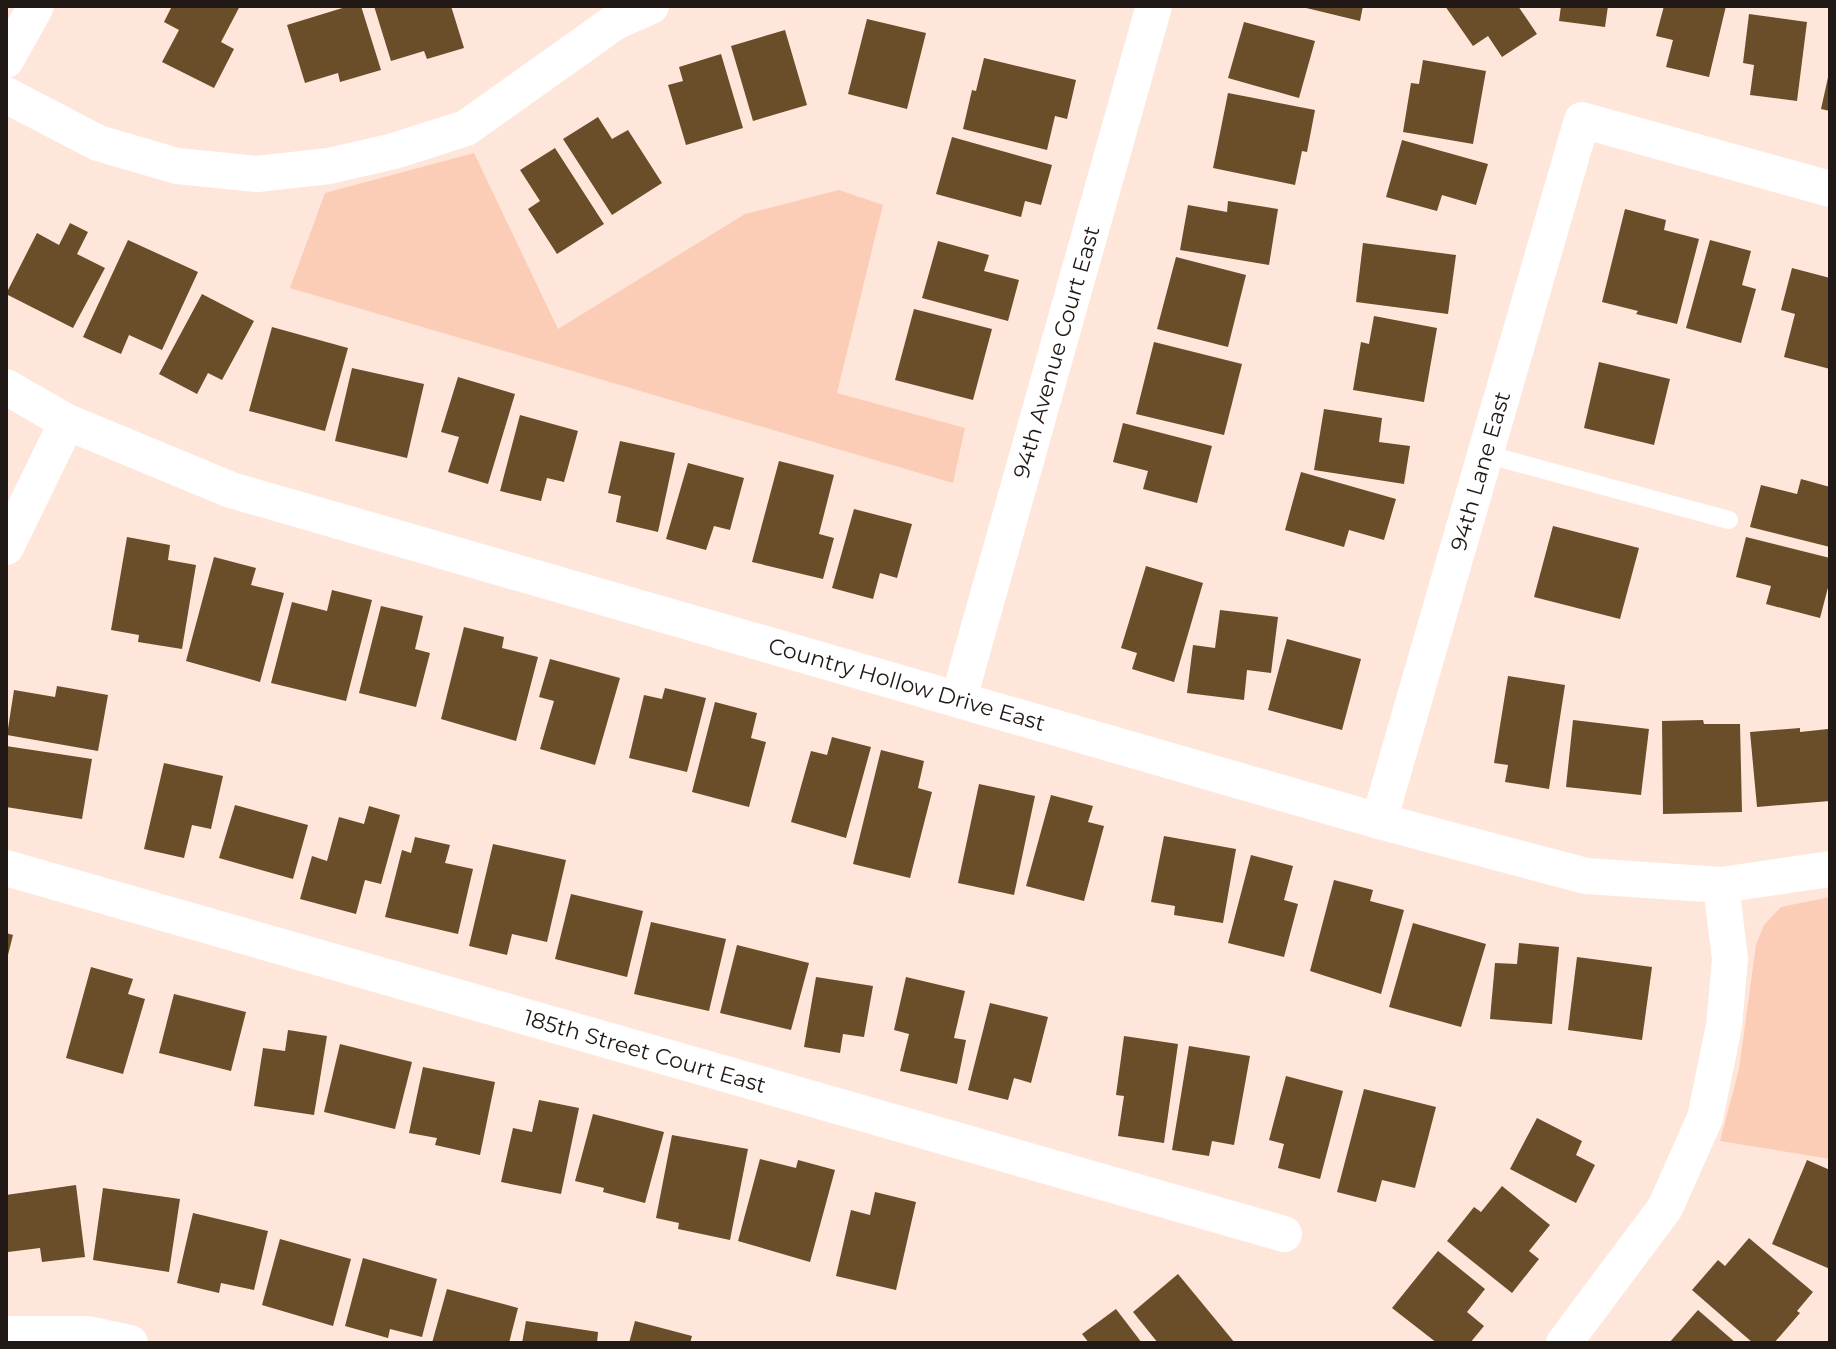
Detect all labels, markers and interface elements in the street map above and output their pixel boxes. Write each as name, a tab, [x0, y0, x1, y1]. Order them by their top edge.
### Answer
street label: 94th Avenue Court East	[1008, 223, 1105, 481]
street label: 94th Lane East	[1445, 388, 1516, 554]
street label: Country Hollow Drive East	[765, 632, 1048, 737]
street label: 185th Street Court East	[521, 1004, 769, 1099]

